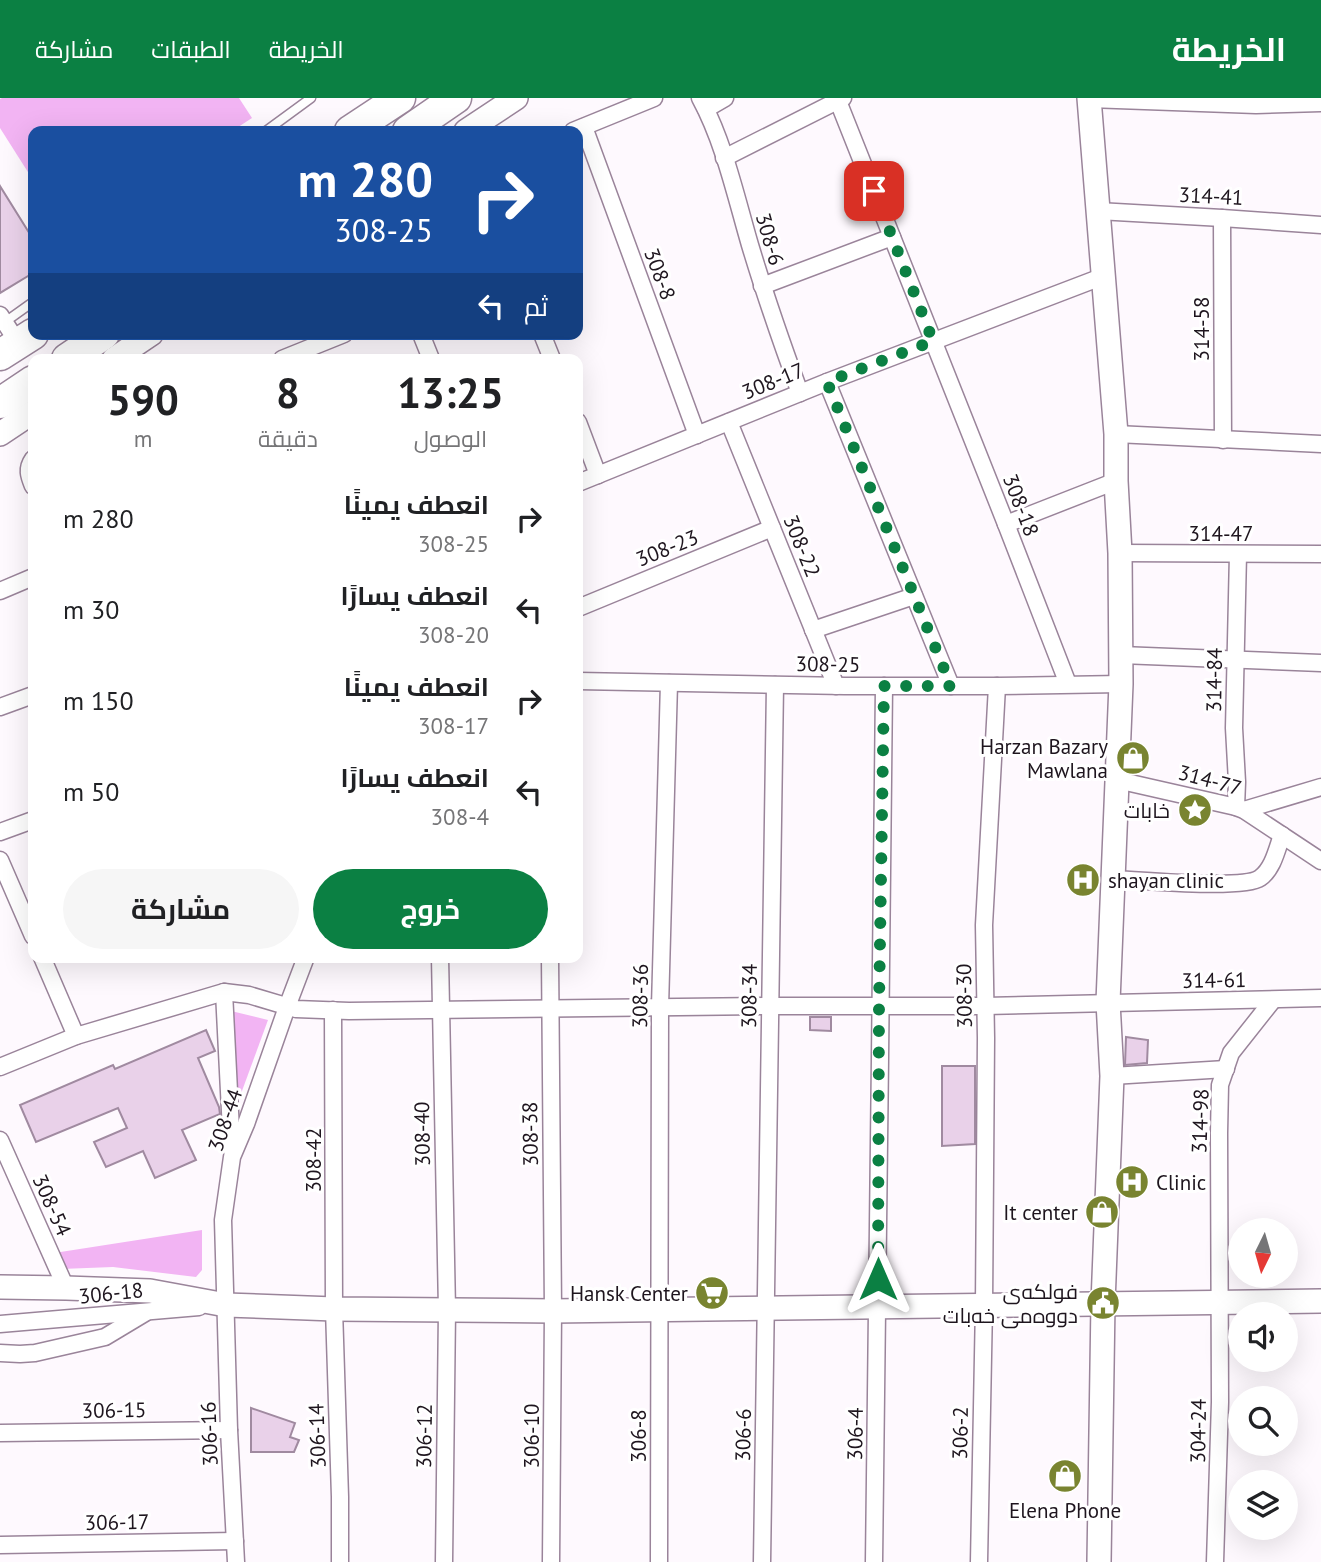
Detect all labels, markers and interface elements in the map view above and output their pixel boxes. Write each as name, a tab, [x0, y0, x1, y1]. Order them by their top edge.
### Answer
text: الخريطة	[1172, 27, 1286, 70]
text: مشاركة	[35, 34, 113, 65]
text: الطبقات	[151, 34, 231, 65]
text: الخريطة	[269, 34, 344, 65]
text: 280 m	[298, 147, 433, 211]
icon: right	[457, 154, 548, 245]
pin	[844, 161, 904, 221]
icon: arrive	[855, 172, 893, 210]
street label: 314-41	[1178, 181, 1244, 211]
text: 308-25	[334, 209, 433, 251]
street label: 308-6	[750, 210, 790, 268]
street label: 308-8	[638, 244, 682, 304]
icon: left	[472, 287, 510, 325]
text: ثم	[524, 290, 548, 323]
street label: 314-58	[1188, 297, 1215, 361]
street label: 308-17	[738, 356, 808, 406]
text: 8	[276, 365, 300, 420]
text: 13:25	[397, 365, 504, 420]
text: 590	[107, 372, 179, 427]
text: m	[134, 424, 152, 453]
text: دقيقة	[258, 424, 318, 453]
text: الوصول	[414, 424, 487, 453]
street label: 308-18	[997, 470, 1045, 540]
text: انعطف يمينًا	[344, 488, 489, 521]
icon: right	[510, 500, 548, 538]
text: 280 m	[63, 502, 134, 535]
street label: 308-22	[777, 511, 827, 581]
street label: 314-47	[1189, 520, 1253, 547]
street label: 308-23	[632, 523, 702, 573]
text: 308-25	[418, 529, 489, 558]
text: انعطف يسارًا	[341, 579, 489, 612]
icon: left	[510, 591, 548, 629]
text: 30 m	[63, 593, 119, 626]
text: 308-20	[418, 620, 489, 649]
street label: 314-84	[1200, 647, 1228, 713]
street label: 308-25	[795, 650, 861, 678]
text: انعطف يمينًا	[344, 670, 489, 703]
icon: right	[510, 682, 548, 720]
text: 150 m	[63, 684, 134, 717]
text: 308-17	[418, 711, 489, 740]
place label: Harzan Bazary Mawlana	[980, 733, 1108, 784]
shop icon: Harzan Bazary Mawlana	[1114, 739, 1152, 777]
street label: 314-77	[1175, 759, 1245, 801]
text: انعطف يسارًا	[341, 761, 489, 794]
icon: left	[510, 773, 548, 811]
text: 50 m	[63, 775, 119, 808]
place icon: خابات	[1176, 791, 1214, 829]
place label: خابات	[1124, 797, 1170, 824]
text: 308-4	[431, 802, 489, 831]
hospital icon: shayan clinic	[1064, 861, 1102, 899]
place label: shayan clinic	[1108, 867, 1224, 894]
button: مشاركة	[63, 869, 299, 949]
button: خروج	[313, 869, 548, 949]
street label: 308-36	[626, 963, 654, 1029]
street label: 308-34	[735, 963, 763, 1029]
street label: 308-30	[950, 963, 978, 1029]
street label: 314-61	[1181, 966, 1247, 994]
street label: 308-44	[202, 1085, 248, 1155]
street label: 314-98	[1185, 1088, 1215, 1154]
street label: 308-40	[408, 1101, 436, 1167]
street label: 308-38	[516, 1101, 544, 1167]
street label: 308-42	[300, 1128, 327, 1192]
hospital icon: Clinic	[1113, 1163, 1151, 1201]
place label: Clinic	[1156, 1169, 1206, 1196]
street label: 308-54	[26, 1170, 78, 1240]
shop icon: It center	[1083, 1193, 1121, 1231]
place label: It center	[1003, 1199, 1078, 1226]
north arrow	[1228, 1218, 1298, 1288]
map controls	[1228, 1218, 1298, 1540]
position arrow	[841, 1242, 915, 1316]
supermarket icon: Hansk Center	[693, 1274, 731, 1312]
street label: 306-18	[77, 1276, 145, 1310]
place label: فولکه‌ی دووه‌می خه‌بات	[943, 1278, 1078, 1329]
place label: Hansk Center	[570, 1280, 688, 1307]
public building icon: فولکه‌ی دووه‌می خه‌بات	[1084, 1284, 1122, 1322]
button: sound	[1228, 1302, 1298, 1372]
button: search	[1228, 1386, 1298, 1456]
street label: 306-15	[81, 1396, 147, 1424]
street label: 304-24	[1184, 1398, 1212, 1464]
street label: 306-16	[194, 1401, 224, 1467]
street label: 306-14	[302, 1403, 332, 1469]
street label: 306-12	[410, 1403, 438, 1469]
street label: 306-10	[518, 1404, 545, 1468]
street label: 306-2	[946, 1406, 974, 1460]
street label: 306-4	[841, 1407, 869, 1461]
street label: 306-6	[729, 1408, 757, 1462]
street label: 306-8	[625, 1409, 652, 1463]
shop icon: Elena Phone	[1046, 1457, 1084, 1495]
button: layers	[1228, 1470, 1298, 1540]
place label: Elena Phone	[1009, 1497, 1121, 1524]
street label: 306-17	[84, 1508, 150, 1536]

